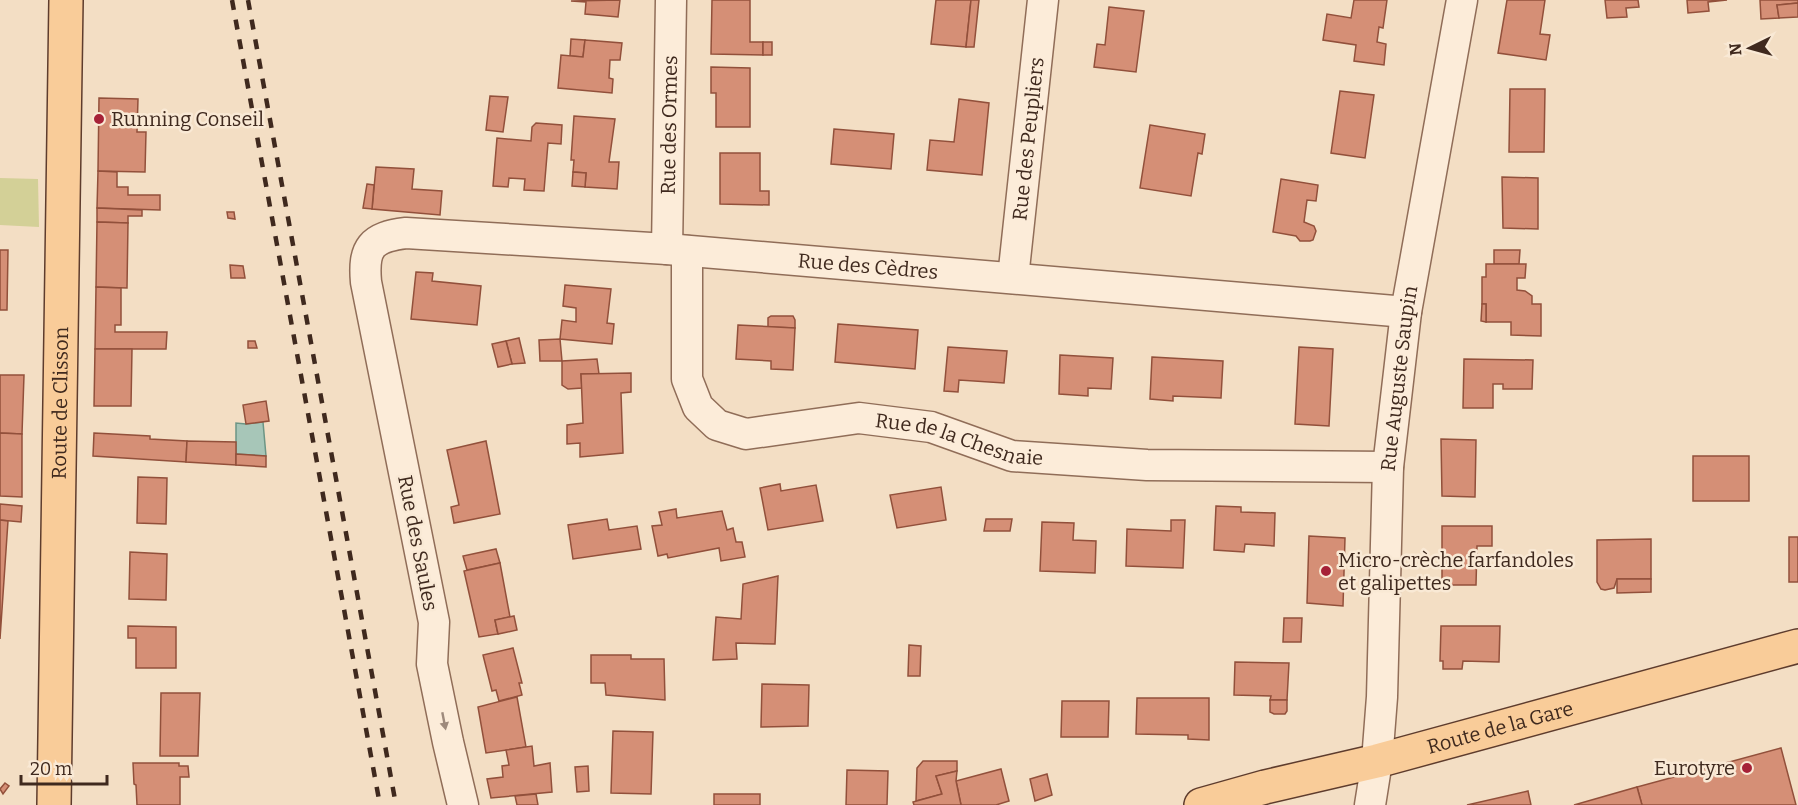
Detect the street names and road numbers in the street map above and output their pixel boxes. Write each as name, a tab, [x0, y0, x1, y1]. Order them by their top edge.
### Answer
street label: Rue des Ormes	[656, 55, 682, 195]
street label: Rue des Peupliers	[1007, 56, 1049, 222]
street label: Rue des Cèdres	[797, 248, 939, 284]
street label: Rue Auguste Saupin	[1376, 283, 1423, 473]
street label: Route de Clisson	[47, 326, 73, 480]
street label: Rue de la Chesnaie	[874, 408, 1044, 470]
street label: Rue des Saules	[393, 473, 443, 613]
street label: Route de la Gare	[1424, 696, 1576, 759]

